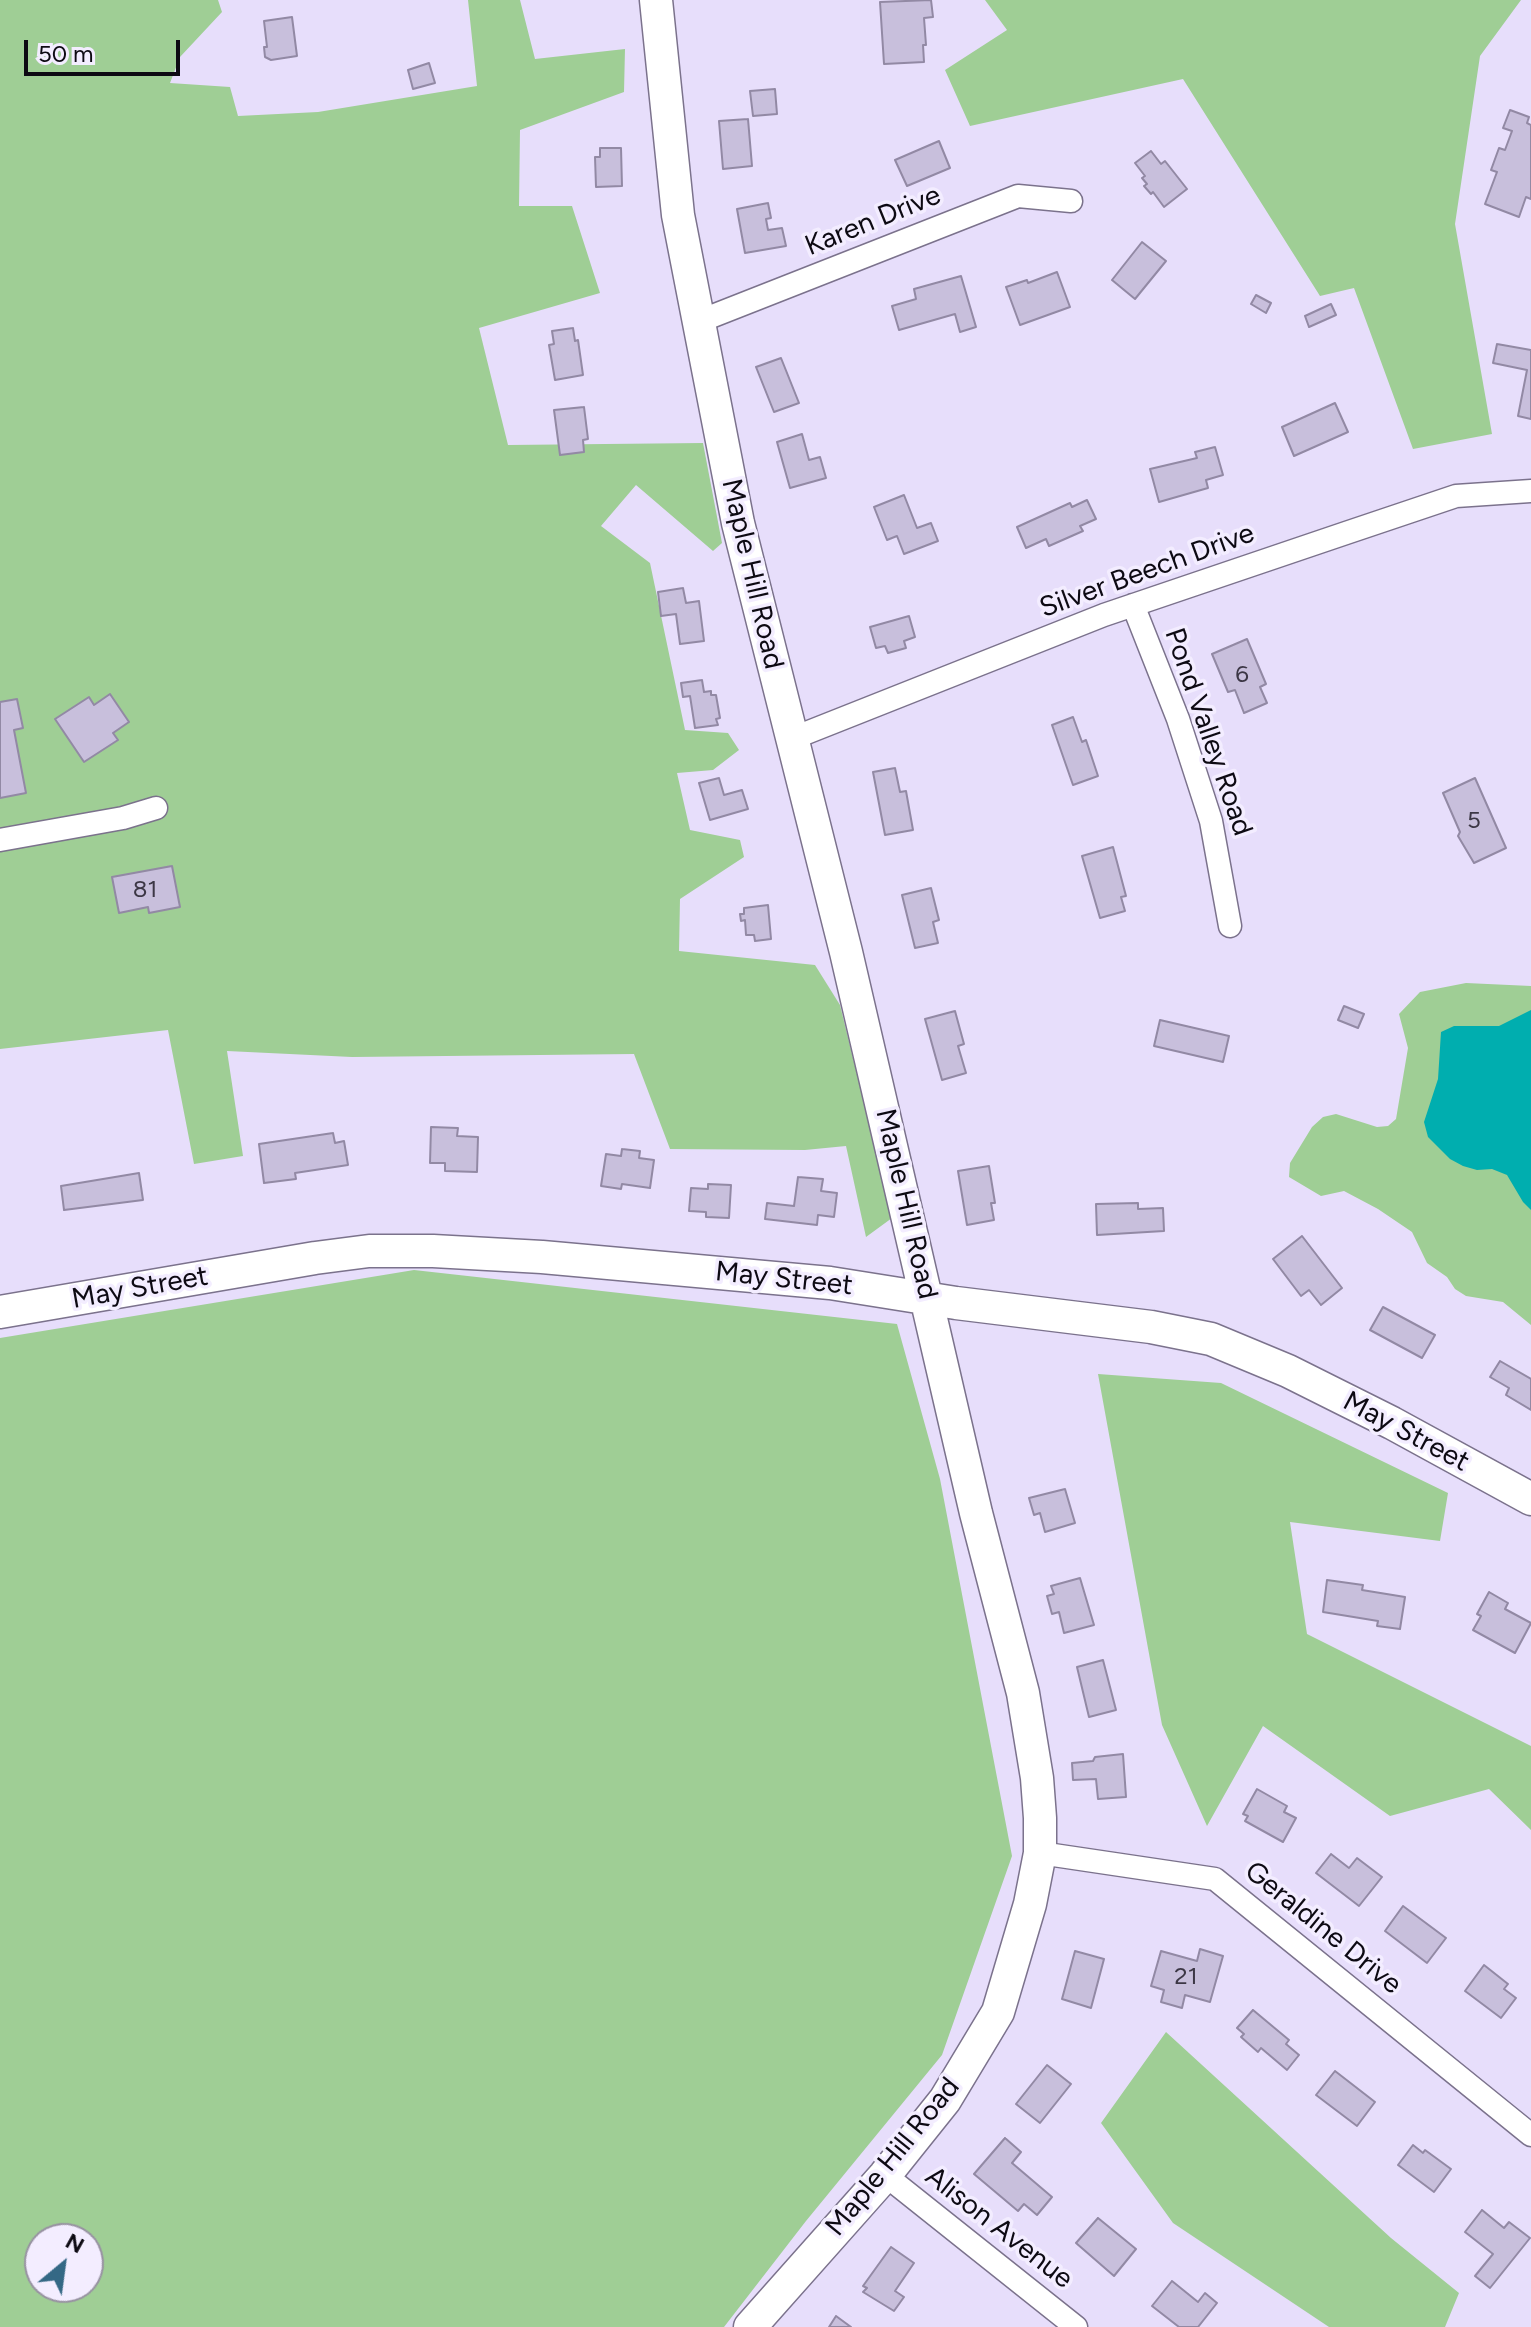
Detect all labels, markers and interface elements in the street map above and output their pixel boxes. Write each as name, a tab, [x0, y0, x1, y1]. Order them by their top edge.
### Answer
scale bar	[28, 24, 184, 74]
text: 50 m	[38, 39, 94, 68]
street label: Karen Drive	[800, 179, 946, 263]
street label: Maple Hill Road	[714, 476, 790, 672]
street label: Silver Beech Drive	[1035, 517, 1259, 625]
street label: Pond Valley Road	[1157, 624, 1259, 840]
house number: 6	[1235, 661, 1249, 689]
house number: 5	[1467, 807, 1481, 835]
house number: 81	[133, 876, 157, 904]
street label: Maple Hill Road	[868, 1106, 944, 1302]
street label: May Street	[714, 1255, 854, 1303]
street label: May Street	[69, 1259, 211, 1317]
street label: May Street	[1337, 1385, 1475, 1479]
street label: Geraldine Drive	[1238, 1855, 1408, 2001]
house number: 21	[1174, 1963, 1198, 1991]
street label: Maple Hill Road	[819, 2071, 967, 2243]
street label: Alison Avenue	[918, 2160, 1080, 2296]
north arrow	[24, 2223, 104, 2303]
text: N	[61, 2227, 89, 2259]

